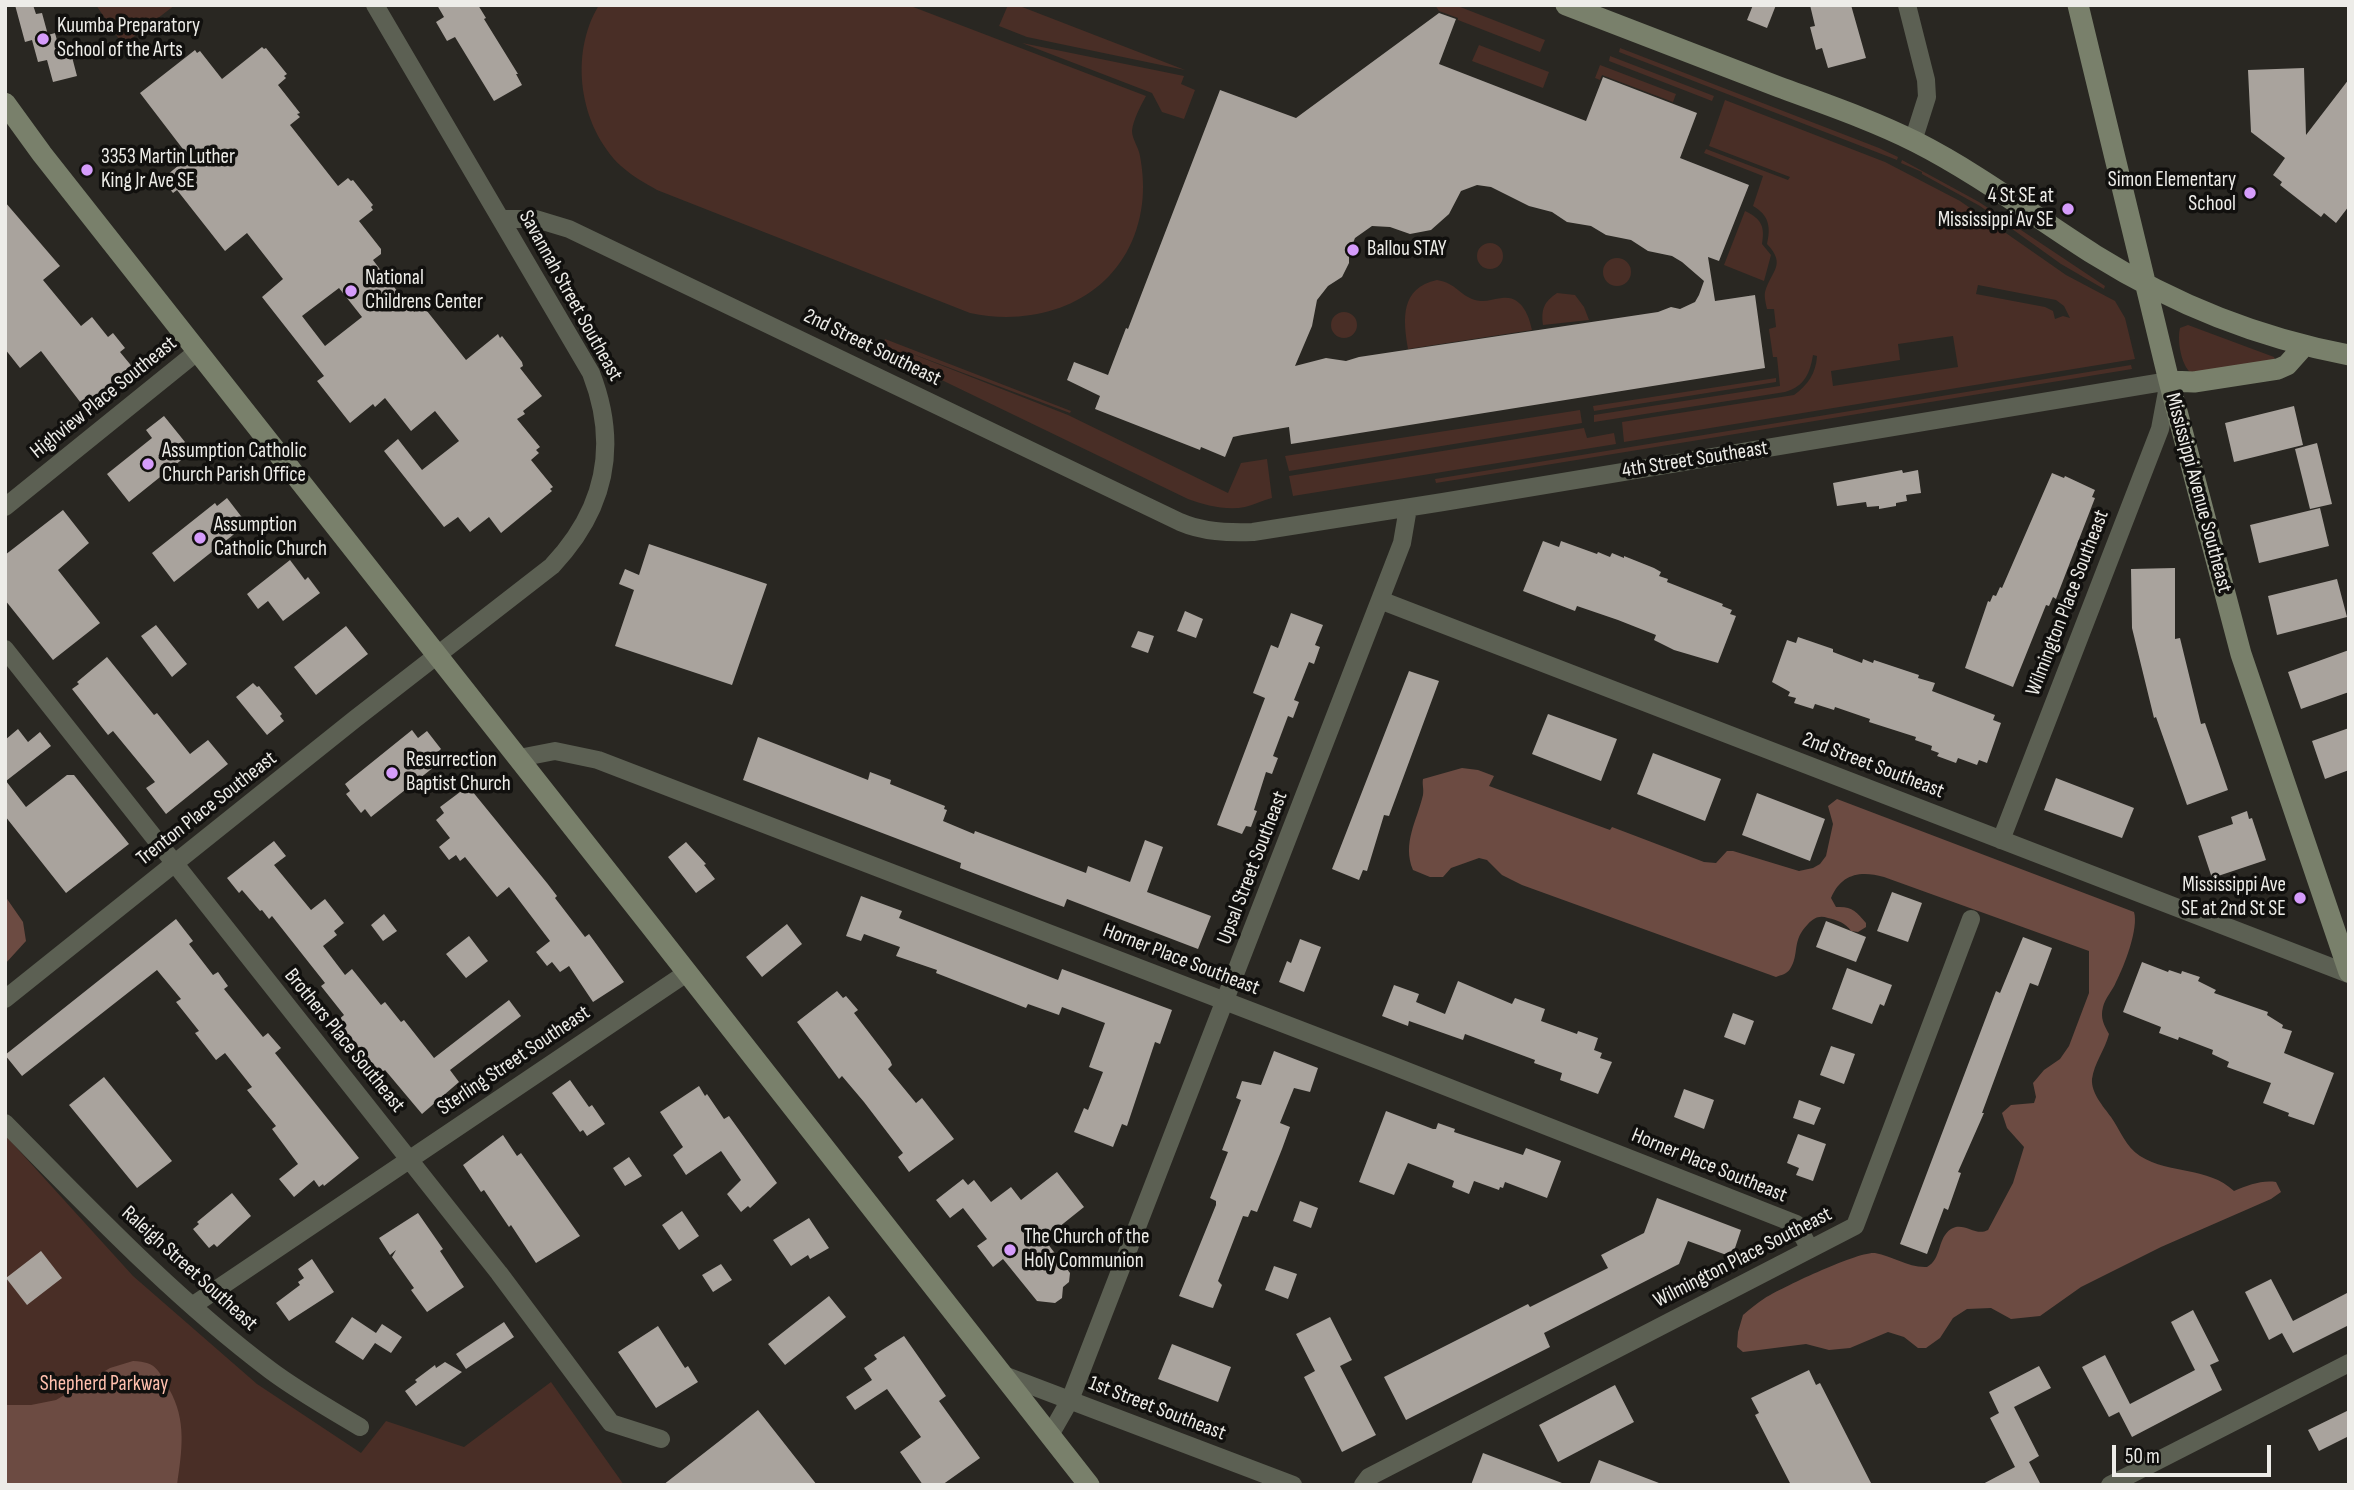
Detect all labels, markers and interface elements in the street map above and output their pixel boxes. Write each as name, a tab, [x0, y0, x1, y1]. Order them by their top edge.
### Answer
place label: Kuumba Preparatory School of the Arts	[57, 14, 200, 64]
marker: Kuumba Preparatory School of the Arts	[35, 31, 51, 47]
place label: 3353 Martin Luther King Jr Ave SE	[101, 145, 235, 195]
marker: 3353 Martin Luther King Jr Ave SE	[79, 162, 95, 178]
place label: Simon Elementary School	[2108, 168, 2236, 218]
place label: 4 St SE at Mississippi Av SE	[1938, 184, 2054, 234]
marker: Simon Elementary School	[2242, 185, 2258, 201]
marker: 4 St SE at Mississippi Av SE	[2060, 201, 2076, 217]
street label: Savannah Street Southeast	[513, 206, 627, 386]
place label: Ballou STAY	[1367, 237, 1446, 263]
marker: Ballou STAY	[1345, 242, 1361, 258]
place label: National Childrens Center	[365, 266, 483, 316]
marker: National Childrens Center	[343, 283, 359, 299]
street label: 2nd Street Southeast	[799, 304, 945, 392]
street label: Highview Place Southeast	[26, 331, 182, 465]
street label: Mississippi Avenue Southeast	[2159, 390, 2237, 596]
street label: 4th Street Southeast	[1620, 436, 1770, 484]
place label: Assumption Catholic Church Parish Office	[162, 439, 307, 489]
marker: Assumption Catholic Church Parish Office	[140, 456, 156, 472]
street label: Wilmington Place Southeast	[2021, 507, 2115, 699]
place label: Assumption Catholic Church	[214, 513, 327, 563]
marker: Assumption Catholic Church	[192, 530, 208, 546]
street label: 2nd Street Southeast	[1799, 727, 1947, 805]
street label: Trenton Place Southeast	[132, 746, 282, 872]
place label: Resurrection Baptist Church	[406, 748, 511, 798]
marker: Resurrection Baptist Church	[384, 765, 400, 781]
street label: Upsal Street Southeast	[1212, 788, 1294, 948]
place label: Mississippi Ave SE at 2nd St SE	[2181, 873, 2286, 923]
marker: Mississippi Ave SE at 2nd St SE	[2292, 890, 2308, 906]
street label: Horner Place Southeast	[1099, 919, 1263, 1001]
street label: Brothers Place Southeast	[278, 964, 410, 1118]
street label: Sterling Street Southeast	[433, 1001, 595, 1121]
street label: Horner Place Southeast	[1628, 1123, 1790, 1209]
street label: Raleigh Street Southeast	[116, 1201, 262, 1337]
street label: Wilmington Place Southeast	[1650, 1202, 1836, 1314]
place label: The Church of the Holy Communion	[1024, 1225, 1149, 1275]
marker: The Church of the Holy Communion	[1002, 1242, 1018, 1258]
street label: 1st Street Southeast	[1085, 1371, 1229, 1447]
park label: Shepherd Parkway	[40, 1372, 168, 1398]
scale bar	[2116, 1430, 2275, 1474]
text: 50 m	[2125, 1444, 2160, 1469]

